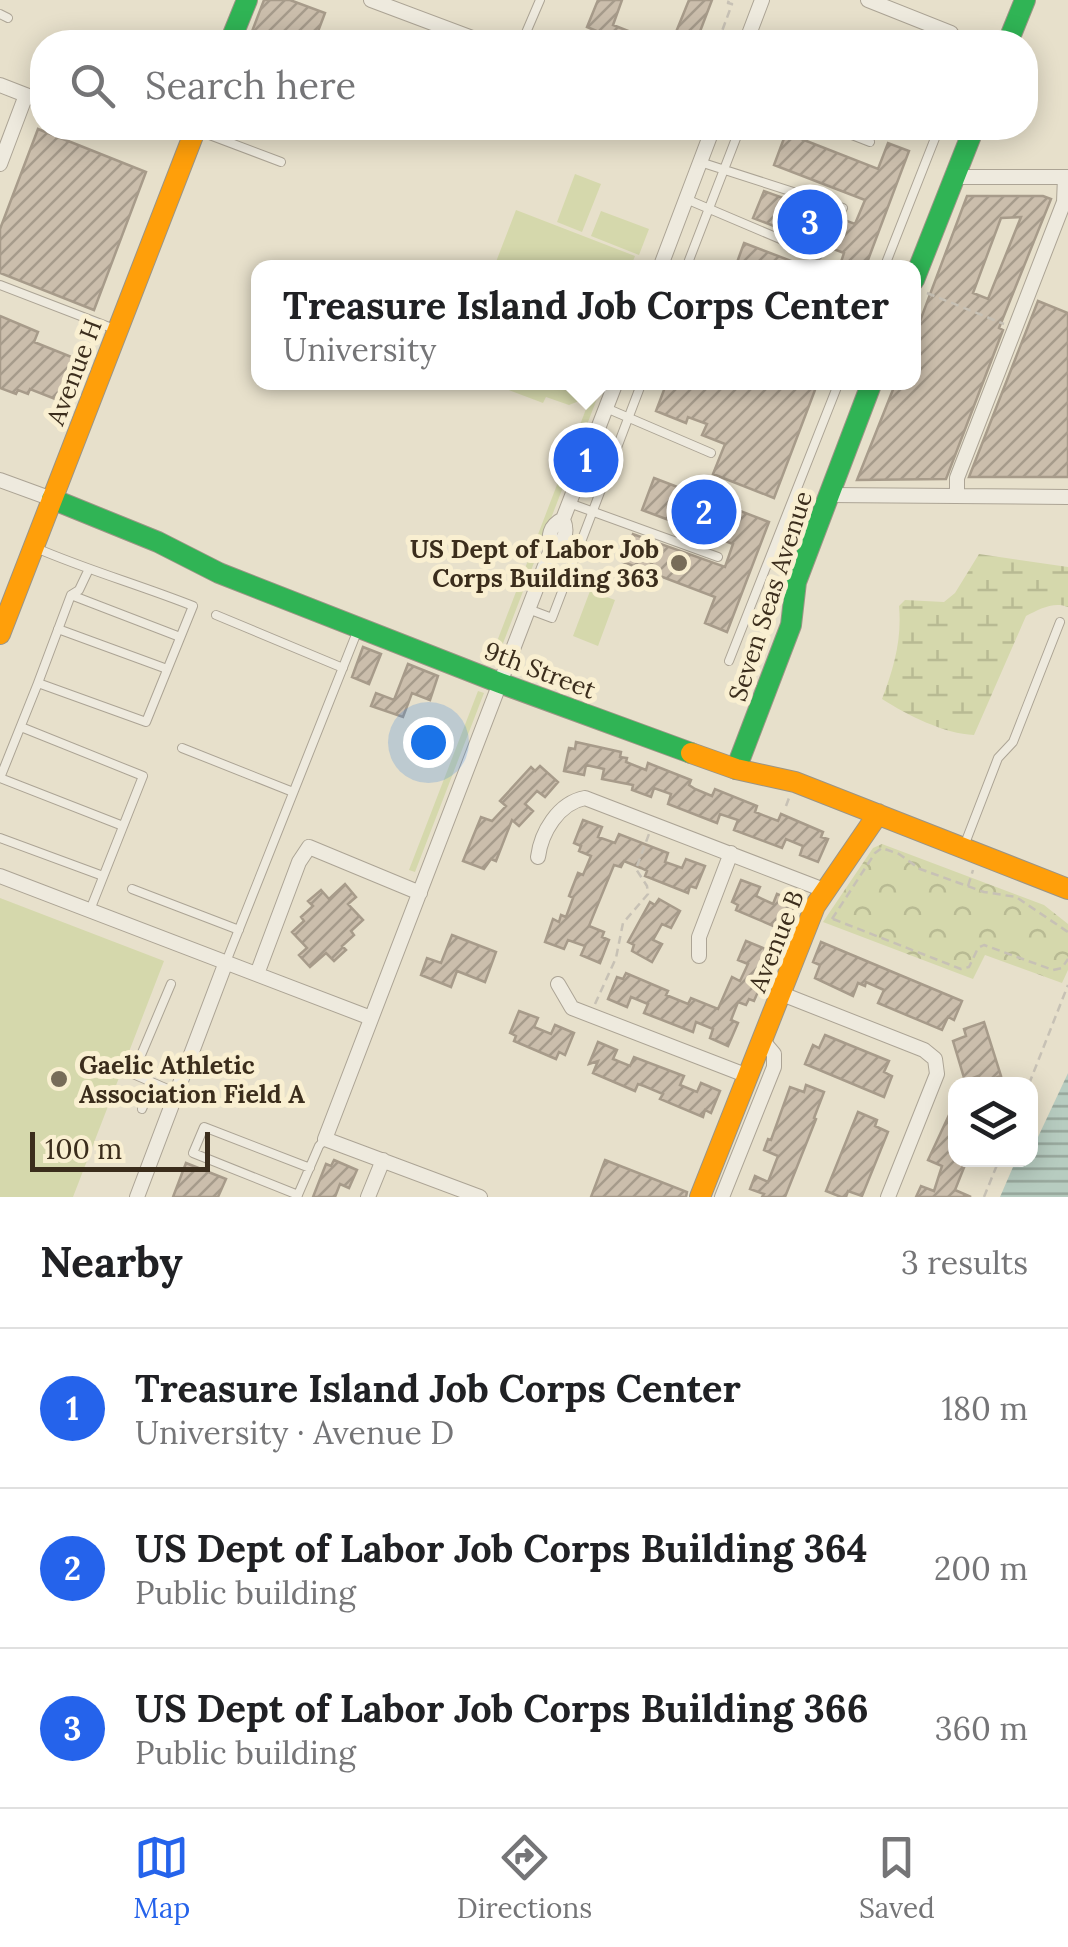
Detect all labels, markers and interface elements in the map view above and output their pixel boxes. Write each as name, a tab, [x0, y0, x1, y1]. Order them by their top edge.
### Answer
search box	[30, 30, 1038, 140]
icon: search	[65, 58, 120, 113]
text: Search here	[145, 61, 356, 109]
pin: 3	[778, 184, 842, 260]
popup	[251, 260, 921, 390]
text: Treasure Island Job Corps Center	[283, 281, 889, 329]
street label: Avenue H	[39, 314, 109, 430]
text: University	[283, 329, 436, 370]
pin: 1	[554, 422, 618, 498]
pin: 2	[672, 474, 736, 550]
street label: Seven Seas Avenue	[721, 487, 819, 705]
place label: US Dept of Labor Job Corps Building 363	[410, 533, 659, 594]
marker: US Dept of Labor Job Corps Building 363	[668, 552, 690, 574]
street label: 9th Street	[480, 634, 600, 706]
your location	[403, 717, 454, 768]
street label: Avenue B	[741, 885, 811, 998]
place label: Gaelic Athletic Association Field A	[79, 1049, 305, 1110]
marker: Gaelic Athletic Association Field A	[48, 1068, 70, 1090]
map controls	[948, 1077, 1038, 1167]
button: layers	[948, 1077, 1038, 1167]
scale bar	[30, 1127, 210, 1172]
text: 100 m	[45, 1131, 122, 1167]
text: Nearby	[40, 1235, 183, 1289]
text: 3 results	[901, 1242, 1028, 1283]
text: Treasure Island Job Corps Center	[135, 1364, 741, 1412]
text: 1	[66, 1388, 79, 1429]
text: 180 m	[941, 1388, 1028, 1429]
text: University · Avenue D	[135, 1412, 454, 1453]
text: US Dept of Labor Job Corps Building 364	[135, 1524, 868, 1572]
text: 2	[64, 1548, 81, 1589]
text: 200 m	[934, 1548, 1028, 1589]
text: Public building	[135, 1572, 356, 1613]
text: US Dept of Labor Job Corps Building 366	[135, 1684, 869, 1732]
text: 3	[64, 1708, 81, 1749]
text: 360 m	[935, 1708, 1028, 1749]
text: Public building	[135, 1732, 356, 1773]
tab: Map	[133, 1830, 190, 1926]
tab: Directions	[457, 1830, 592, 1926]
tab: Saved	[859, 1830, 935, 1926]

